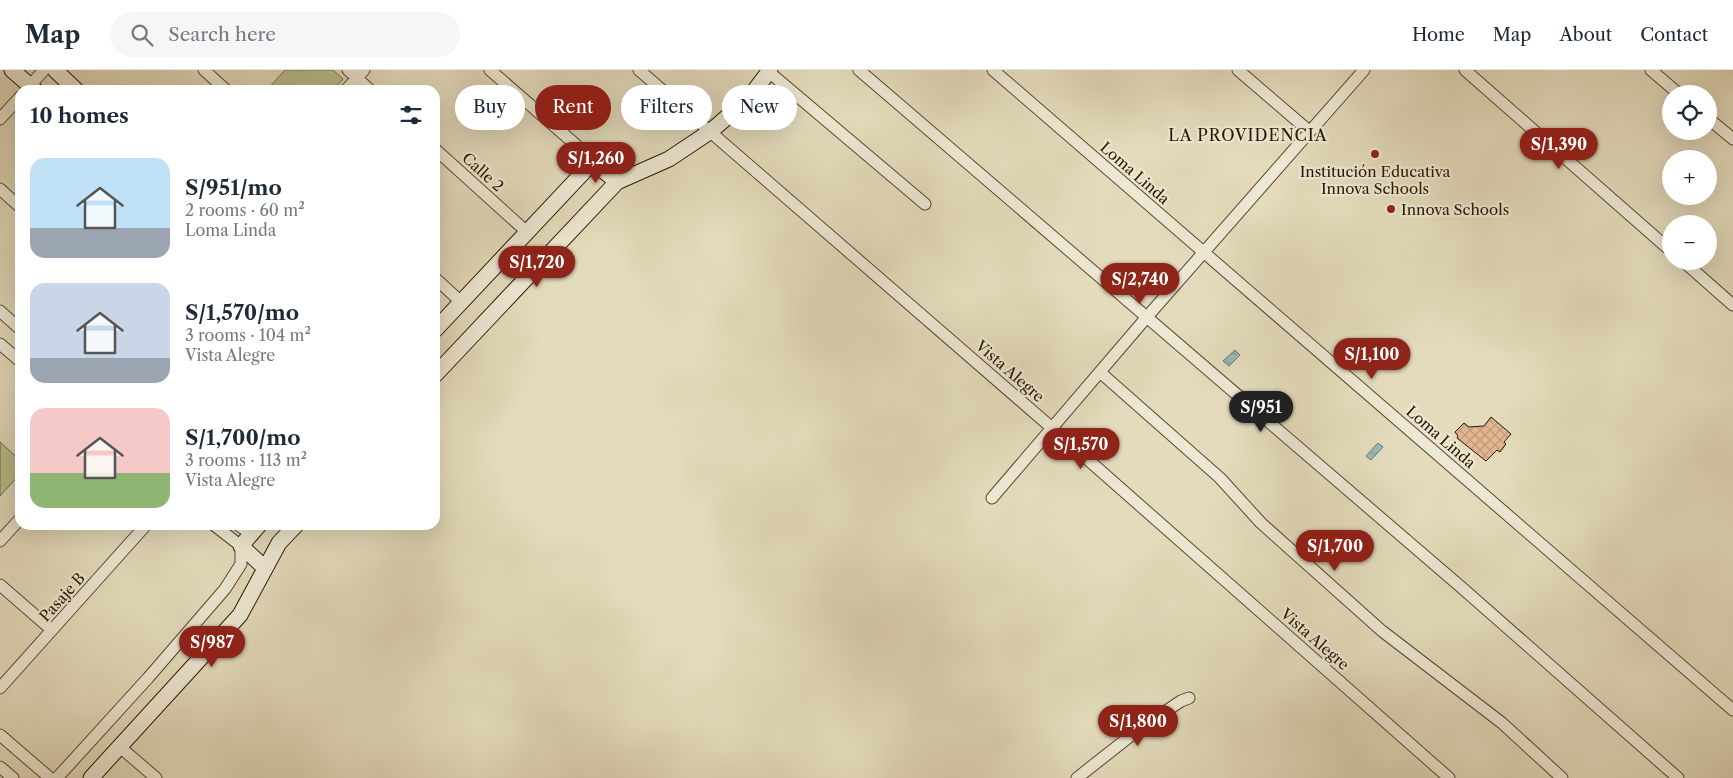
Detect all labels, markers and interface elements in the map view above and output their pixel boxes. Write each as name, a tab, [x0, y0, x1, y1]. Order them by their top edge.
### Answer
search box	[110, 12, 460, 57]
text: Map	[25, 20, 80, 49]
icon: search	[128, 21, 156, 49]
text: Search here	[168, 23, 276, 46]
text: Home	[1412, 24, 1465, 46]
text: Map	[1493, 24, 1531, 46]
text: About	[1559, 24, 1612, 46]
text: Contact	[1640, 24, 1708, 46]
chip: Buy	[455, 85, 525, 130]
chip: Rent	[535, 85, 611, 130]
chip: Filters	[621, 85, 712, 130]
chip: New	[722, 85, 797, 130]
map controls	[1662, 85, 1717, 270]
button: locate	[1662, 85, 1717, 140]
icon: filters	[397, 101, 425, 129]
text: 10 homes	[30, 103, 129, 128]
district label: LA PROVIDENCIA	[1168, 125, 1328, 145]
pin: S/1,390	[1513, 128, 1605, 170]
text: S/1,390	[1531, 134, 1587, 154]
street label: Loma Linda	[1096, 138, 1174, 208]
pin: S/1,260	[550, 142, 642, 184]
street label: Calle 2	[458, 148, 508, 196]
text: S/1,260	[568, 148, 624, 168]
marker: Institución Educativa Innova Schools	[1369, 148, 1381, 160]
button: +	[1662, 150, 1717, 205]
place label: Institución Educativa Innova Schools	[1300, 162, 1450, 198]
text: S/951/mo	[185, 175, 282, 200]
icon: home	[70, 178, 130, 238]
text: 2 rooms · 60 m²	[185, 200, 305, 220]
place label: Innova Schools	[1401, 200, 1509, 219]
marker: Innova Schools	[1385, 203, 1397, 215]
button: −	[1662, 215, 1717, 270]
text: Loma Linda	[185, 220, 276, 240]
pin: S/1,720	[491, 246, 583, 288]
text: S/1,720	[509, 252, 565, 272]
pin: S/2,740	[1094, 262, 1186, 305]
text: S/2,740	[1111, 269, 1169, 289]
text: S/1,570/mo	[185, 300, 299, 325]
icon: home	[70, 303, 130, 363]
text: 3 rooms · 104 m²	[185, 325, 311, 345]
street label: Vista Alegre	[971, 335, 1048, 406]
pin: S/1,100	[1326, 338, 1418, 380]
text: S/1,100	[1344, 344, 1400, 364]
text: Vista Alegre	[185, 345, 275, 365]
pin: S/951	[1226, 390, 1296, 433]
text: S/951	[1240, 397, 1282, 417]
street label: Loma Linda	[1402, 402, 1480, 472]
text: S/1,700/mo	[185, 425, 301, 450]
icon: home	[70, 428, 130, 488]
pin: S/1,570	[1035, 428, 1127, 470]
text: S/1,570	[1053, 434, 1109, 454]
text: 3 rooms · 113 m²	[185, 450, 307, 470]
text: Vista Alegre	[185, 470, 275, 490]
pin: S/1,700	[1289, 530, 1381, 572]
text: S/1,700	[1307, 536, 1363, 556]
street label: Pasaje B	[35, 569, 89, 625]
street label: Vista Alegre	[1276, 603, 1353, 674]
pin: S/987	[177, 626, 247, 668]
text: S/987	[190, 632, 234, 652]
pin: S/1,800	[1092, 704, 1184, 747]
text: S/1,800	[1109, 711, 1167, 731]

